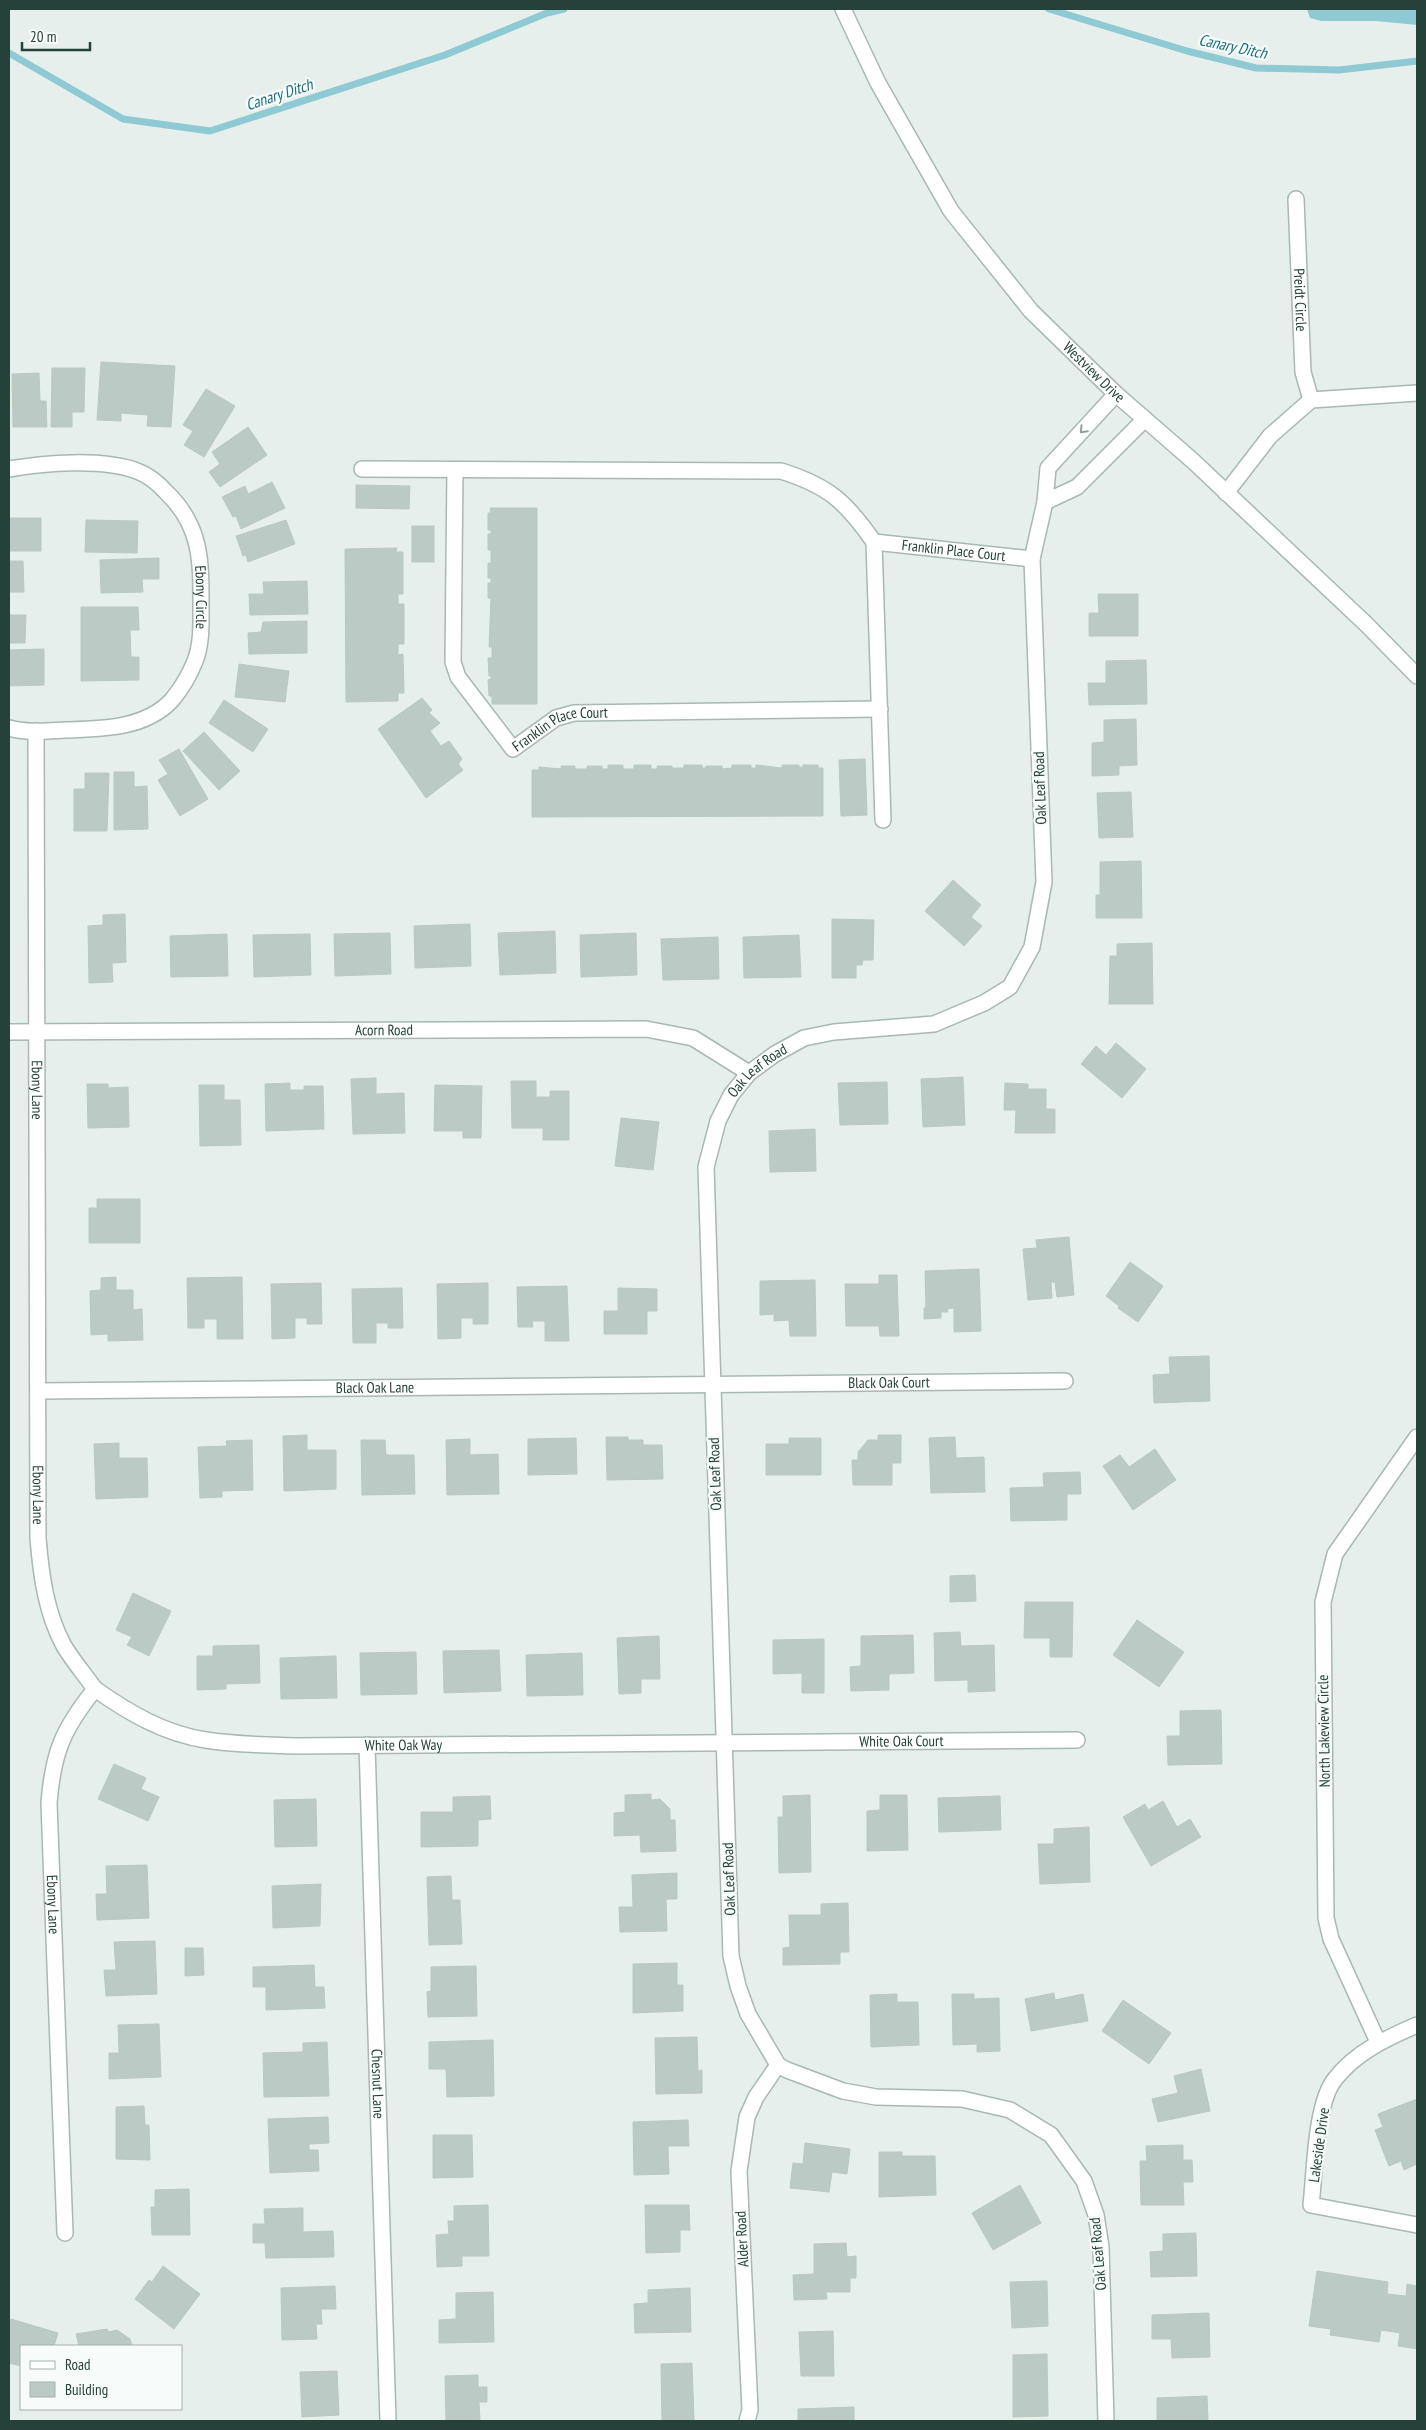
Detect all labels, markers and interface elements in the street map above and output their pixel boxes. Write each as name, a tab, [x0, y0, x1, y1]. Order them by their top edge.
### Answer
scale bar	[22, 20, 90, 52]
text: 20 m	[30, 27, 56, 46]
water label: Canary Ditch	[1197, 29, 1270, 63]
water label: Canary Ditch	[243, 74, 316, 114]
street label: Preidt Circle	[1290, 268, 1311, 332]
street label: Westview Drive	[1059, 337, 1129, 406]
one-way arrow	[1080, 424, 1089, 433]
street label: Franklin Place Court	[901, 535, 1006, 565]
street label: Ebony Circle	[191, 565, 211, 629]
street label: Franklin Place Court	[508, 703, 608, 755]
street label: Oak Leaf Road	[1029, 751, 1050, 825]
street label: Acorn Road	[355, 1020, 413, 1039]
street label: Oak Leaf Road	[723, 1039, 790, 1101]
street label: Ebony Lane	[28, 1060, 47, 1120]
street label: Black Oak Court	[848, 1372, 930, 1392]
street label: Black Oak Lane	[336, 1377, 414, 1397]
street label: Oak Leaf Road	[704, 1437, 725, 1511]
street label: Ebony Lane	[29, 1465, 48, 1525]
street label: North Lakeview Circle	[1313, 1674, 1334, 1788]
street label: White Oak Court	[859, 1731, 944, 1751]
street label: White Oak Way	[365, 1735, 443, 1754]
street label: Oak Leaf Road	[718, 1842, 739, 1916]
street label: Ebony Lane	[43, 1875, 64, 1935]
street label: Chesnut Lane	[367, 2049, 389, 2119]
street label: Lakeside Drive	[1304, 2106, 1333, 2184]
street label: Alder Road	[731, 2210, 752, 2268]
street label: Oak Leaf Road	[1085, 2217, 1110, 2291]
legend	[20, 2345, 182, 2410]
text: Road	[65, 2355, 91, 2374]
text: Building	[65, 2380, 108, 2399]

